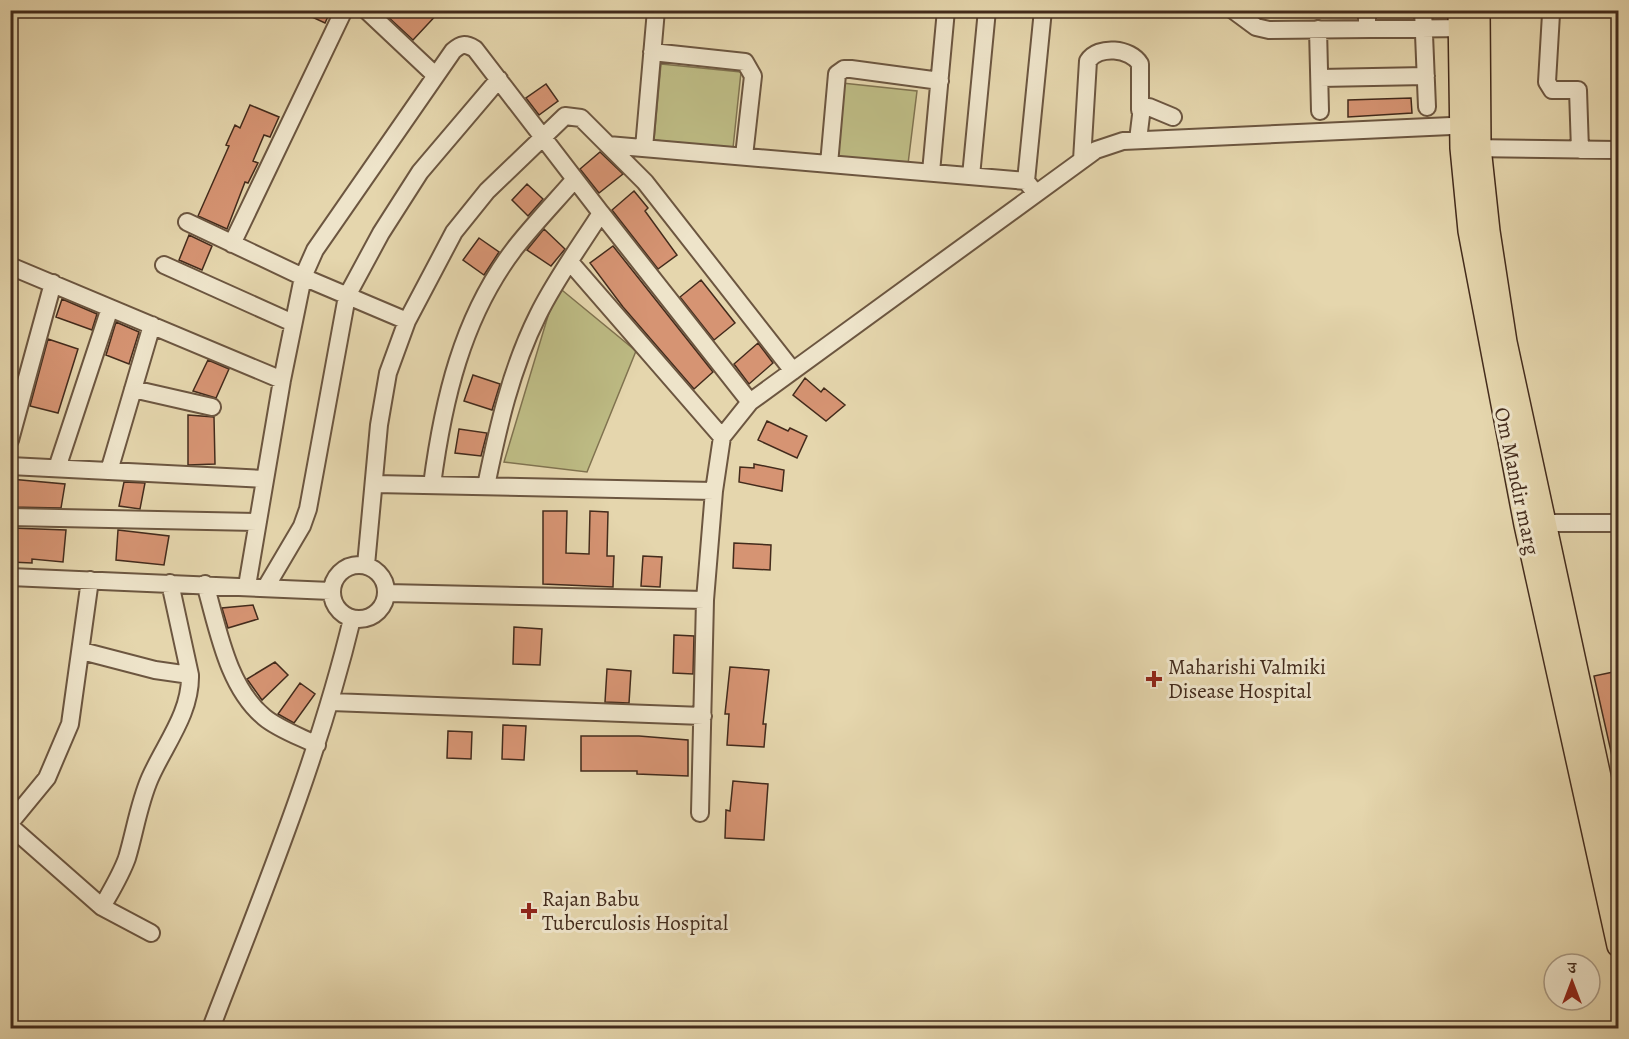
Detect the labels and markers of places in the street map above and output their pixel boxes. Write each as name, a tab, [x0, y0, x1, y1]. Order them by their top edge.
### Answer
place label: Maharishi Valmiki Disease Hospital	[1168, 653, 1326, 705]
marker: Maharishi Valmiki Disease Hospital	[1145, 670, 1163, 688]
place label: Rajan Babu Tuberculosis Hospital	[542, 885, 728, 937]
marker: Rajan Babu Tuberculosis Hospital	[520, 902, 538, 920]

